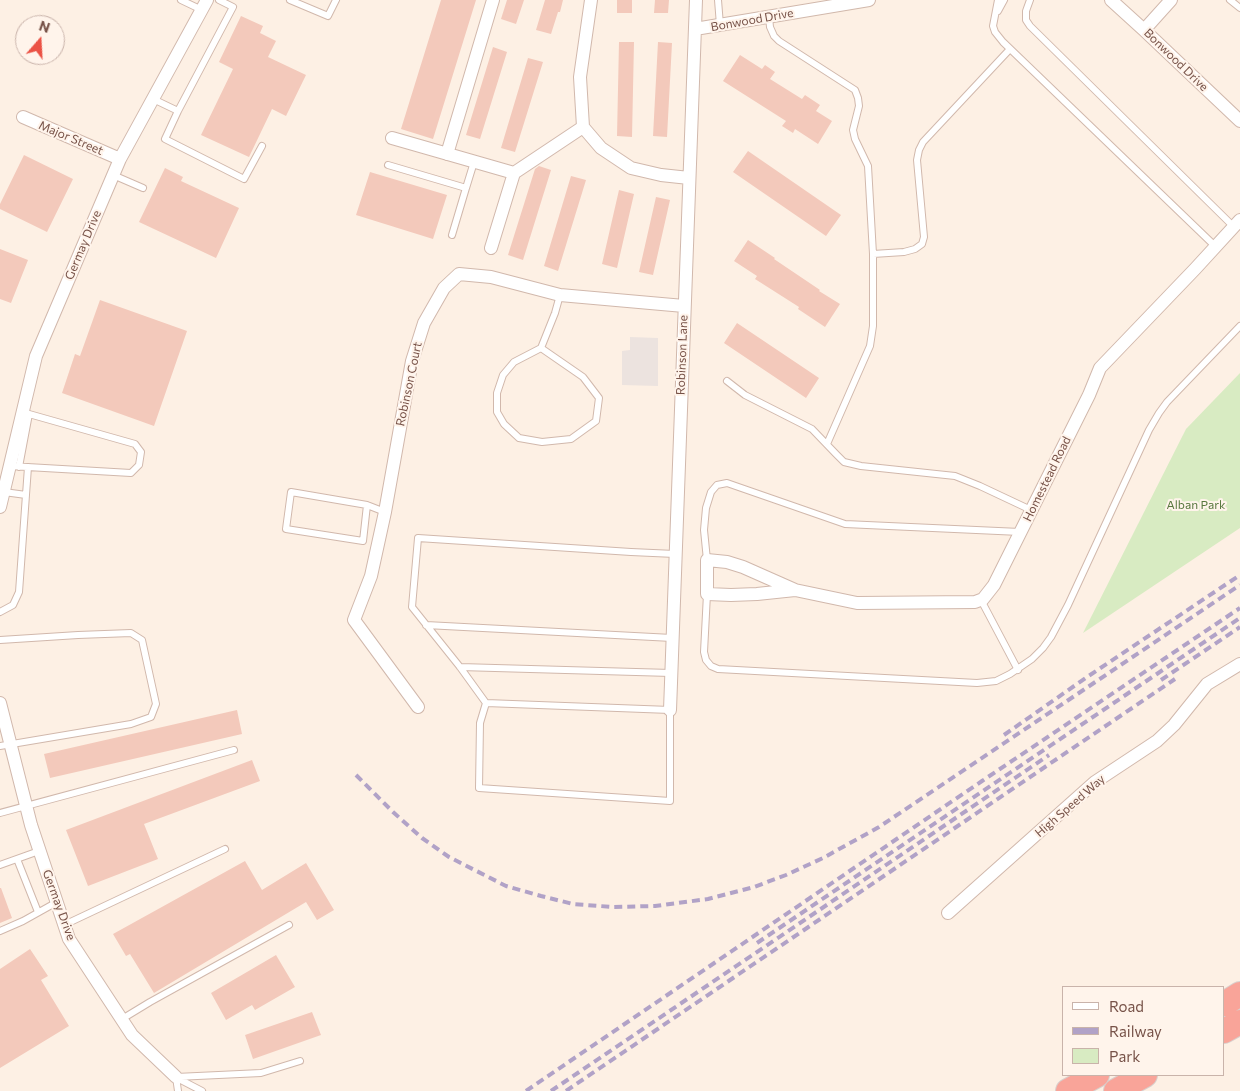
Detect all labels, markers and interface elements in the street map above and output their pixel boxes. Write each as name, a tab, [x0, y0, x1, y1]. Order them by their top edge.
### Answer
street label: Bonwood Drive	[710, 6, 794, 34]
north arrow	[15, 15, 65, 65]
text: N	[37, 17, 52, 36]
street label: Bonwood Drive	[1141, 26, 1211, 94]
street label: Major Street	[36, 118, 106, 158]
street label: Germay Drive	[62, 208, 104, 282]
street label: Robinson Lane	[673, 315, 691, 395]
street label: Robinson Court	[393, 341, 425, 427]
street label: Homestead Road	[1020, 434, 1074, 524]
park label: Alban Park	[1167, 498, 1225, 512]
street label: High Speed Way	[1032, 772, 1108, 840]
street label: Germay Drive	[40, 868, 78, 942]
legend	[1062, 986, 1225, 1076]
text: Road	[1109, 997, 1144, 1015]
text: Railway	[1109, 1022, 1162, 1040]
text: Park	[1109, 1047, 1140, 1065]

